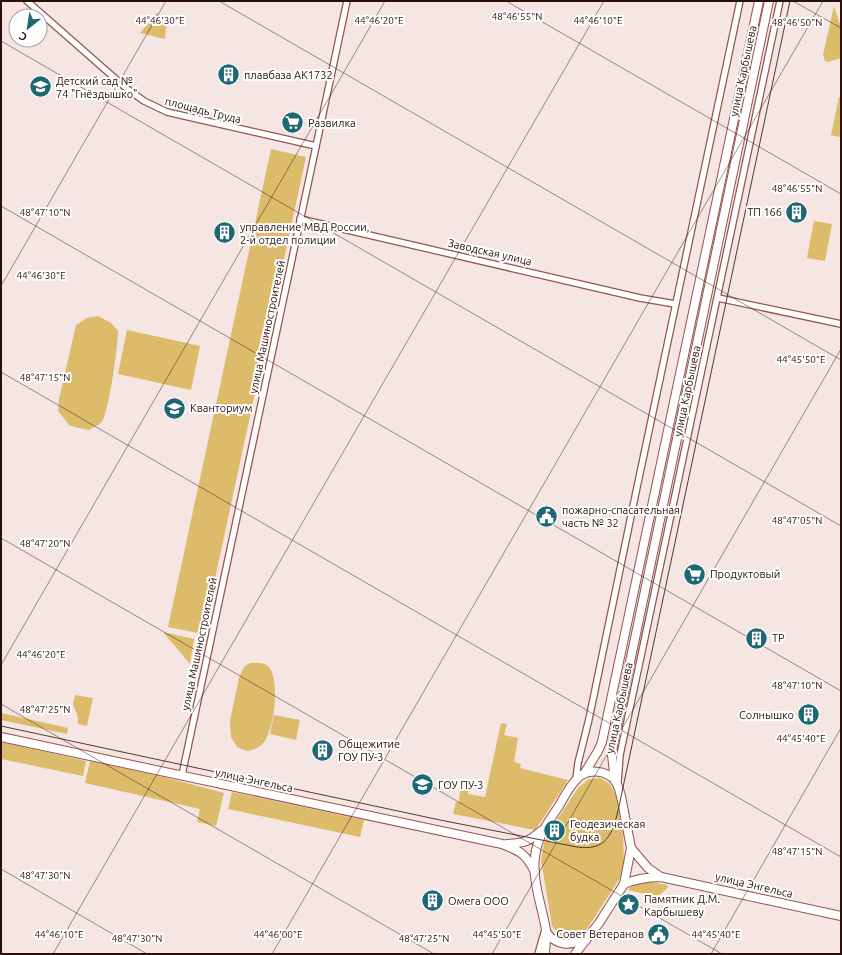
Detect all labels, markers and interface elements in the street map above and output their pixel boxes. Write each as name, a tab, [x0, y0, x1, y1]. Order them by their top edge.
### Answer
north arrow	[8, 8, 48, 48]
text: 48°46'55"N	[492, 11, 542, 22]
text: 44°46'30"E	[135, 15, 185, 26]
text: 44°46'20"E	[354, 15, 404, 26]
text: 44°46'10"E	[573, 15, 623, 26]
text: 48°46'50"N	[772, 17, 822, 28]
street label: улица Карбышева	[727, 24, 759, 118]
text: С	[17, 30, 29, 44]
building icon: плавбаза АК1732	[215, 62, 241, 88]
place label: плавбаза АК1732	[244, 69, 333, 81]
school or university icon: Детский сад № 74 "Гнёздышко"	[27, 74, 53, 100]
place label: Детский сад № 74 "Гнёздышко"	[56, 75, 137, 100]
street label: площадь Труда	[164, 95, 242, 125]
supermarket icon: Развилка	[279, 110, 305, 136]
place label: Развилка	[308, 117, 356, 129]
text: 48°46'55"N	[772, 183, 822, 194]
building icon: ТП 166	[784, 199, 810, 225]
place label: ТП 166	[747, 206, 782, 218]
text: 48°47'10"N	[20, 207, 70, 218]
building icon: управление МВД России, 2-й отдел полиции	[211, 220, 237, 246]
place label: управление МВД России, 2-й отдел полиции	[240, 221, 369, 246]
street label: Заводская улица	[447, 237, 533, 267]
street label: улица Машиностроителей	[247, 259, 287, 395]
text: 44°46'30"E	[16, 270, 66, 281]
street label: улица Карбышева	[671, 344, 703, 438]
text: 44°45'50"E	[776, 354, 826, 365]
text: 48°47'15"N	[20, 372, 70, 383]
school or university icon: Кванториум	[161, 395, 187, 421]
place label: Кванториум	[190, 402, 252, 414]
public building icon: пожарно-спасательная часть № 32	[534, 503, 560, 529]
place label: пожарно-спасательная часть № 32	[562, 504, 680, 529]
text: 48°47'05"N	[772, 515, 822, 526]
text: 48°47'20"N	[20, 538, 70, 549]
supermarket icon: Продуктовый	[682, 561, 708, 587]
place label: Продуктовый	[710, 568, 780, 580]
street label: улица Машиностроителей	[179, 576, 219, 712]
building icon: ТР	[744, 625, 770, 651]
place label: ТР	[772, 632, 785, 644]
text: 44°46'20"E	[16, 649, 66, 660]
street label: улица Карбышева	[603, 661, 635, 755]
text: 48°47'10"N	[772, 680, 822, 691]
building icon: Солнышко	[796, 702, 822, 728]
text: 48°47'25"N	[20, 704, 70, 715]
place label: Солнышко	[739, 709, 794, 721]
text: 44°45'40"E	[776, 733, 826, 744]
building icon: Общежитие ГОУ ПУ-3	[310, 737, 336, 763]
place label: Общежитие ГОУ ПУ-3	[338, 738, 400, 763]
street label: улица Энгельса	[214, 766, 294, 794]
school or university icon: ГОУ ПУ-3	[410, 772, 436, 798]
place label: ГОУ ПУ-3	[438, 779, 483, 791]
building icon: Геодезическая будка	[542, 817, 568, 843]
place label: Геодезическая будка	[570, 818, 645, 843]
text: 48°47'15"N	[772, 846, 822, 857]
text: 48°47'30"N	[20, 870, 70, 881]
street label: улица Энгельса	[714, 870, 794, 900]
building icon: Омега ООО	[420, 888, 446, 914]
place icon: Памятник Д.М. Карбышеву	[615, 892, 641, 918]
place label: Памятник Д.М. Карбышеву	[644, 893, 720, 918]
place label: Омега ООО	[448, 895, 509, 907]
public building icon: Совет Ветеранов	[646, 921, 672, 947]
place label: Совет Ветеранов	[556, 928, 644, 940]
text: 44°46'10"E	[34, 929, 84, 940]
text: 44°46'00"E	[253, 929, 303, 940]
text: 44°45'50"E	[472, 929, 522, 940]
text: 44°45'40"E	[691, 929, 741, 940]
text: 48°47'30"N	[112, 933, 162, 944]
text: 48°47'25"N	[399, 933, 449, 944]

